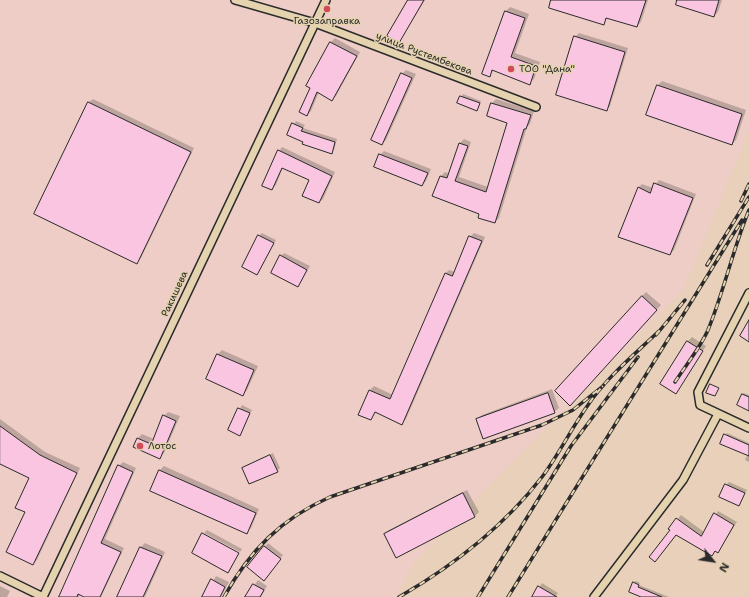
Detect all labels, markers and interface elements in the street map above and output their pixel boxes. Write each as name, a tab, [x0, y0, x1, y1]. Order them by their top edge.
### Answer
marker: Газозаправка	[322, 4, 332, 14]
place label: Газозаправка	[294, 15, 360, 27]
street label: улица Рустембекова	[374, 30, 474, 78]
place label: ТОО "Дана"	[519, 63, 575, 75]
marker: ТОО "Дана"	[506, 64, 516, 74]
street label: Ракишева	[159, 269, 191, 319]
place label: Лотос	[148, 440, 176, 452]
marker: Лотос	[135, 441, 145, 451]
north arrow	[693, 541, 733, 581]
text: N	[715, 560, 733, 575]

